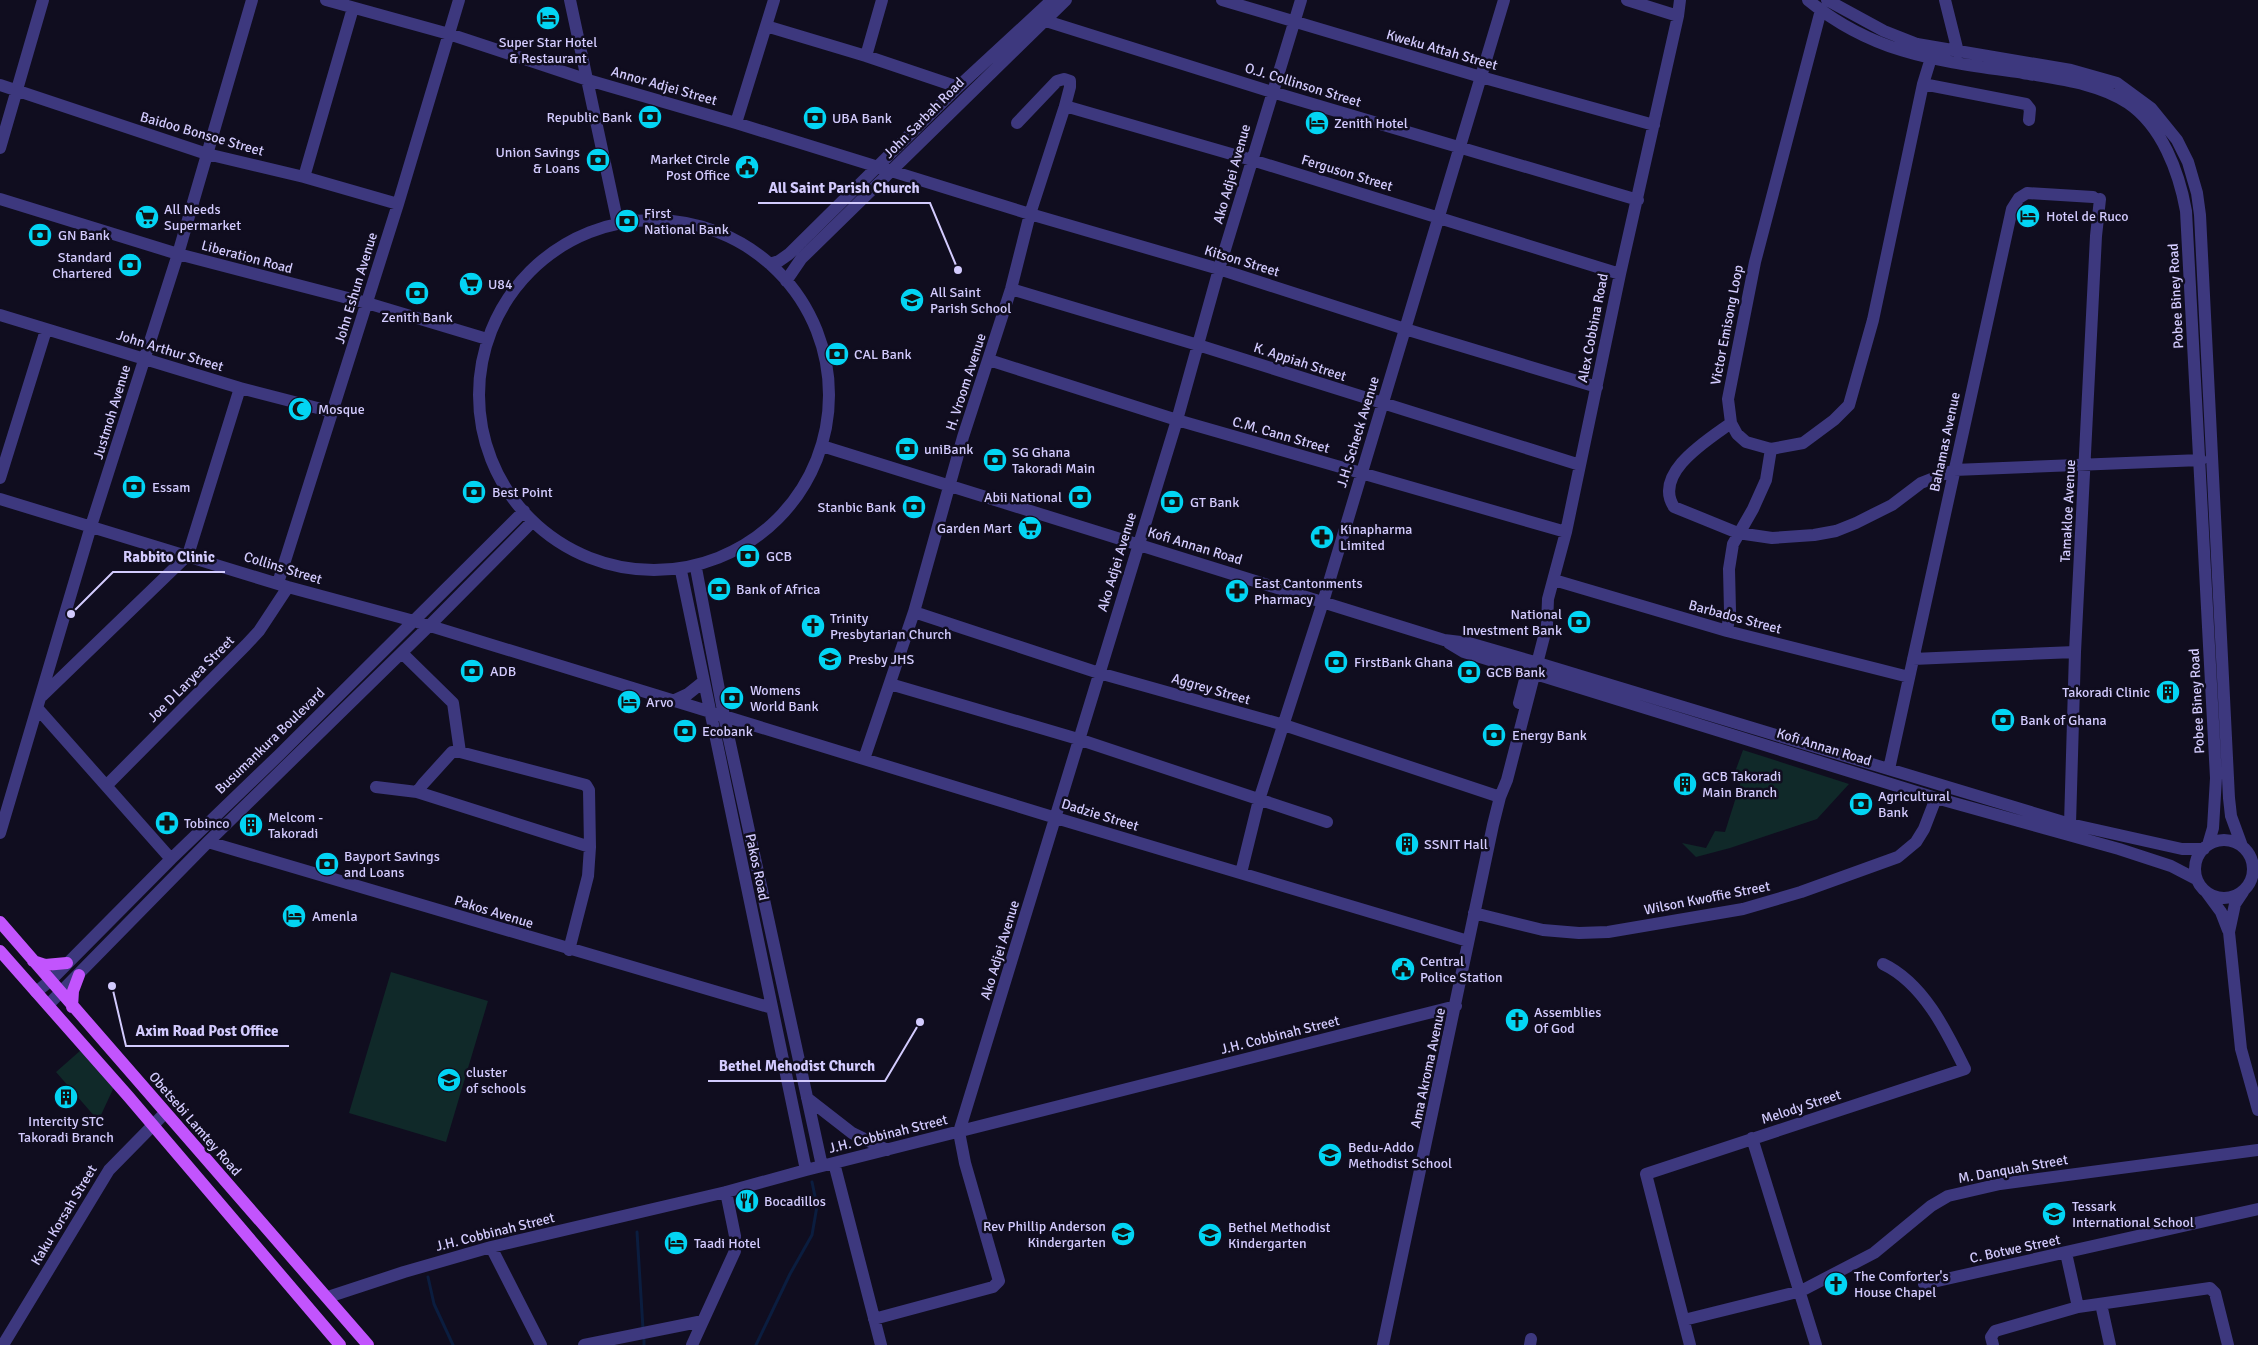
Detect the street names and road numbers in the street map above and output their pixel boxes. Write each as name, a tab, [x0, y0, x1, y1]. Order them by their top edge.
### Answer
street label: Kweku Attah Street	[1384, 26, 1500, 74]
street label: O.J. Collinson Street	[1243, 59, 1363, 111]
street label: Annor Adjei Street	[609, 63, 719, 109]
street label: John Sarbah Road	[880, 74, 968, 162]
street label: Baidoo Bonsoe Street	[138, 108, 266, 160]
street label: Ako Adjei Avenue	[1210, 122, 1254, 226]
street label: Ferguson Street	[1299, 151, 1395, 195]
street label: John Eshun Avenue	[331, 230, 381, 346]
street label: Liberation Road	[199, 237, 295, 277]
street label: Kitson Street	[1202, 242, 1282, 280]
street label: Pobee Biney Road	[2165, 243, 2187, 349]
street label: Victor Emisong Loop	[1707, 263, 1747, 387]
street label: Alex Cobbina Road	[1574, 272, 1612, 384]
street label: John Arthur Street	[115, 327, 226, 375]
street label: H. Vroom Avenue	[942, 331, 990, 433]
street label: K. Appiah Street	[1251, 339, 1349, 385]
street label: Justmoh Avenue	[90, 363, 134, 461]
street label: J.H. Scheck Avenue	[1333, 374, 1383, 490]
street label: Bahamas Avenue	[1926, 391, 1964, 493]
street label: C.M. Cann Street	[1230, 413, 1332, 457]
street label: Tamakloe Avenue	[2057, 459, 2079, 563]
street label: Ako Adjei Avenue	[1094, 510, 1140, 614]
street label: Kofi Annan Road	[1146, 524, 1244, 568]
street label: Collins Street	[242, 548, 324, 588]
street label: Barbados Street	[1687, 596, 1783, 638]
street label: Joe D Laryea Street	[144, 632, 238, 726]
street label: Pobee Biney Road	[2186, 648, 2208, 754]
street label: Aggrey Street	[1170, 670, 1252, 708]
street label: Busumankura Boulevard	[212, 684, 328, 798]
street label: Kofi Annan Road	[1775, 725, 1873, 769]
street label: Dadzie Street	[1059, 795, 1141, 835]
street label: Pakos Road	[742, 832, 772, 902]
street label: Wilson Kwoffie Street	[1643, 877, 1772, 919]
street label: Pakos Avenue	[452, 892, 536, 932]
street label: Ako Adjei Avenue	[977, 898, 1023, 1002]
street label: Ama Akroma Avenue	[1407, 1006, 1449, 1130]
street label: J.H. Cobbinah Street	[1219, 1012, 1341, 1058]
street label: Obetsebi Lamtey Road	[145, 1068, 245, 1180]
street label: Melody Street	[1759, 1086, 1843, 1128]
street label: J.H. Cobbinah Street	[827, 1111, 949, 1157]
street label: M. Danquah Street	[1957, 1151, 2069, 1187]
street label: Kaku Korsah Street	[27, 1162, 101, 1268]
street label: J.H. Cobbinah Street	[434, 1209, 556, 1255]
street label: C. Botwe Street	[1968, 1231, 2062, 1267]

